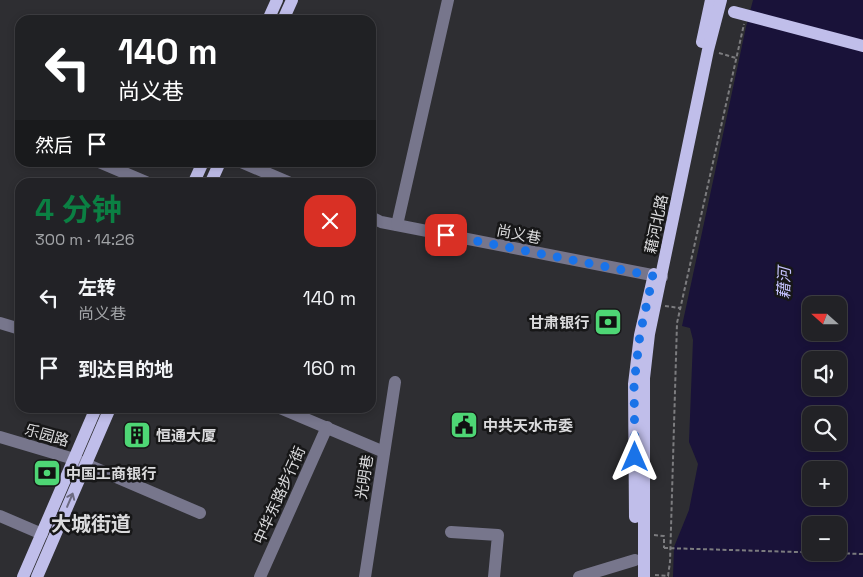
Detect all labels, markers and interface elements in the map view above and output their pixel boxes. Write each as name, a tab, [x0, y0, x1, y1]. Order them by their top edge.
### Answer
text: 140 m	[118, 30, 218, 74]
icon: left	[35, 35, 100, 100]
text: 尚义巷	[118, 77, 184, 105]
icon: arrive	[83, 130, 111, 158]
text: 然后	[35, 133, 73, 158]
text: 4 分钟	[35, 190, 122, 229]
street label: 藉河北路	[640, 193, 672, 255]
button: close	[304, 195, 356, 247]
pin	[425, 214, 467, 256]
street label: 尚义巷	[495, 220, 543, 248]
icon: arrive	[432, 221, 460, 249]
text: 300 m · 14:26	[35, 229, 134, 250]
water label: 藉河	[773, 264, 795, 299]
text: 左转	[78, 275, 116, 300]
icon: left	[35, 284, 63, 312]
text: 140 m	[303, 286, 356, 311]
north arrow	[802, 296, 848, 341]
map controls	[802, 296, 847, 561]
text: 尚义巷	[78, 303, 126, 324]
bank icon: 甘肃银行	[593, 307, 623, 337]
place label: 甘肃银行	[529, 313, 589, 332]
button: sound	[802, 351, 847, 396]
icon: arrive	[35, 354, 63, 382]
text: 160 m	[303, 356, 356, 381]
text: 到达目的地	[78, 357, 173, 382]
button: search	[802, 406, 847, 451]
public building icon: 中共天水市委	[449, 410, 479, 440]
place label: 中共天水市委	[483, 416, 573, 435]
street label: 乐园路	[23, 420, 71, 450]
building icon: 恒通大厦	[122, 420, 152, 450]
place label: 恒通大厦	[156, 426, 216, 445]
position arrow	[608, 430, 660, 482]
street label: 中华东路步行街	[249, 443, 309, 547]
street label: 光明巷	[351, 453, 377, 501]
bank icon: 中国工商银行	[32, 458, 62, 488]
button: +	[802, 461, 847, 506]
place label: 中国工商银行	[66, 464, 156, 483]
one-way arrow	[66, 493, 76, 508]
district label: 大城街道	[51, 511, 131, 537]
button: −	[802, 516, 847, 561]

